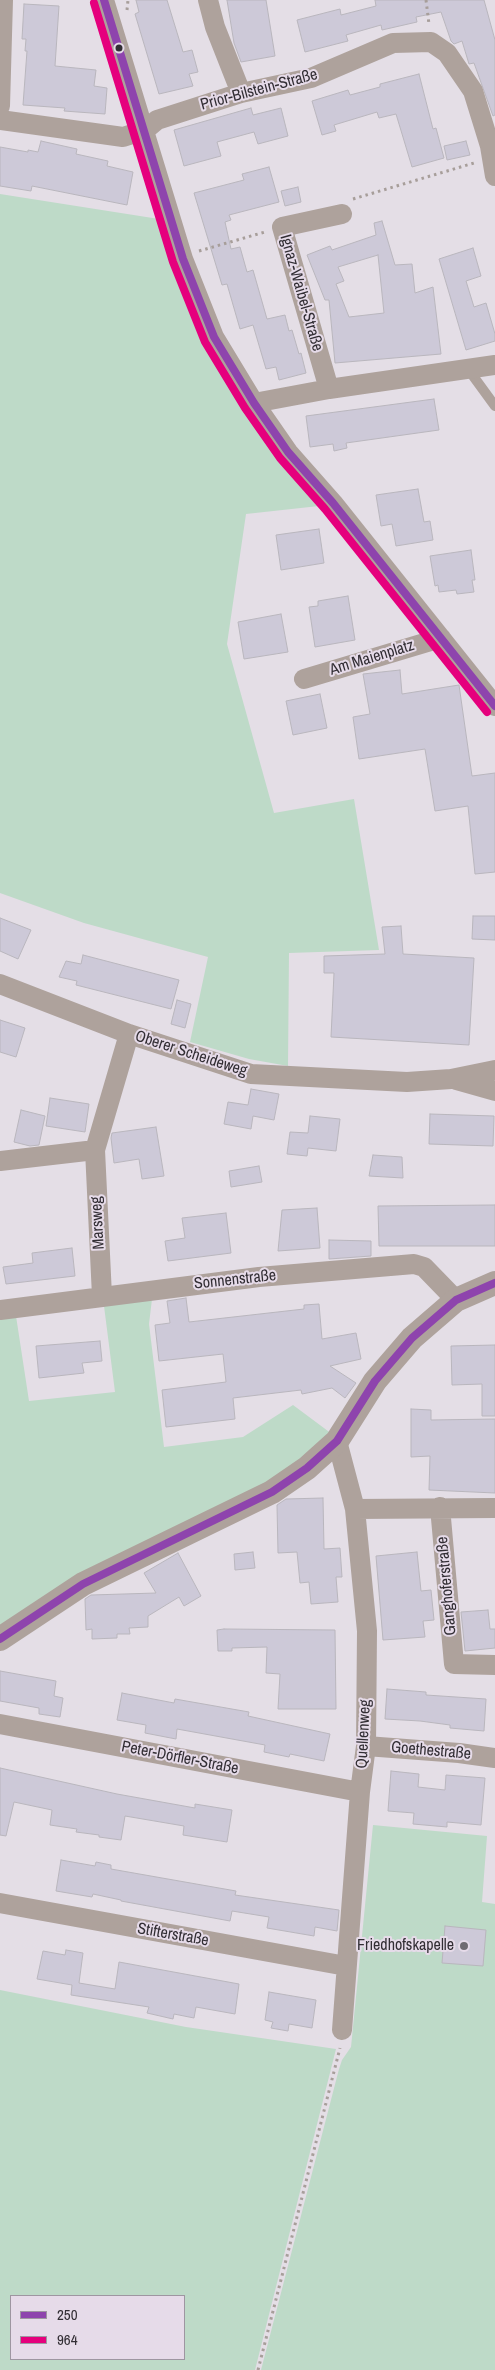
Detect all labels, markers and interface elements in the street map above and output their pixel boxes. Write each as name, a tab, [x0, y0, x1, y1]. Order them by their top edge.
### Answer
unlabelled marker	[114, 43, 124, 53]
street label: Prior-Bilstein-Straße	[198, 65, 320, 115]
street label: Ignaz-Waibel-Straße	[275, 232, 327, 354]
street label: Am Maienplatz	[327, 636, 417, 680]
street label: Oberer Scheideweg	[133, 1027, 249, 1081]
street label: Marsweg	[87, 1196, 109, 1250]
street label: Sonnenstraße	[193, 1266, 277, 1294]
street label: Ganghoferstraße	[433, 1536, 461, 1636]
street label: Quellenweg	[353, 1699, 375, 1769]
street label: Peter-Dörfler-Straße	[120, 1737, 240, 1779]
street label: Goethestraße	[390, 1738, 472, 1764]
street label: Stifterstraße	[136, 1919, 210, 1951]
place label: Friedhofskapelle	[357, 1936, 454, 1956]
marker: Friedhofskapelle	[458, 1940, 470, 1952]
legend	[10, 2295, 185, 2360]
text: 250	[57, 2304, 78, 2325]
text: 964	[57, 2329, 78, 2350]

